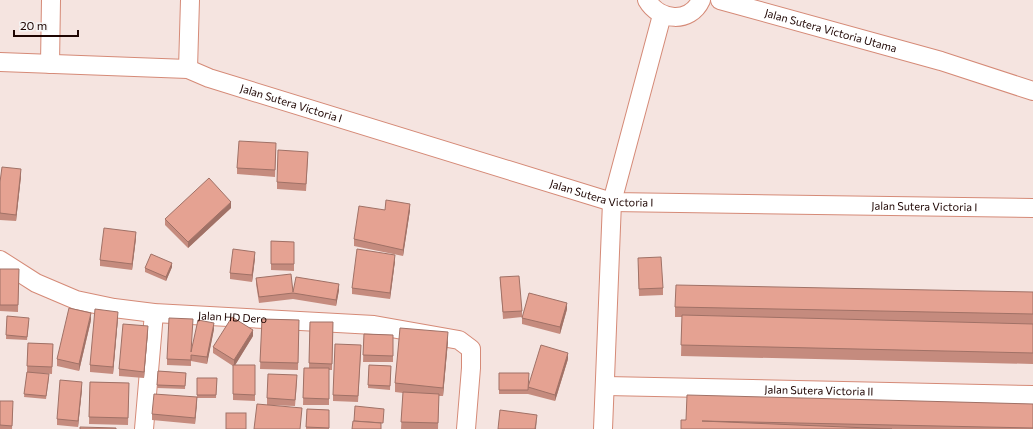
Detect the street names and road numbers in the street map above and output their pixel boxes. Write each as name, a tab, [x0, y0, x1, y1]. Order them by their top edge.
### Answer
street label: Jalan Sutera Victoria Utama	[763, 6, 899, 55]
street label: Jalan Sutera Victoria I	[238, 81, 344, 125]
street label: Jalan Sutera Victoria I	[548, 176, 653, 209]
street label: Jalan Sutera Victoria I	[871, 199, 977, 213]
street label: Jalan HD Dero	[198, 308, 268, 325]
street label: Jalan Sutera Victoria II	[764, 382, 874, 398]

